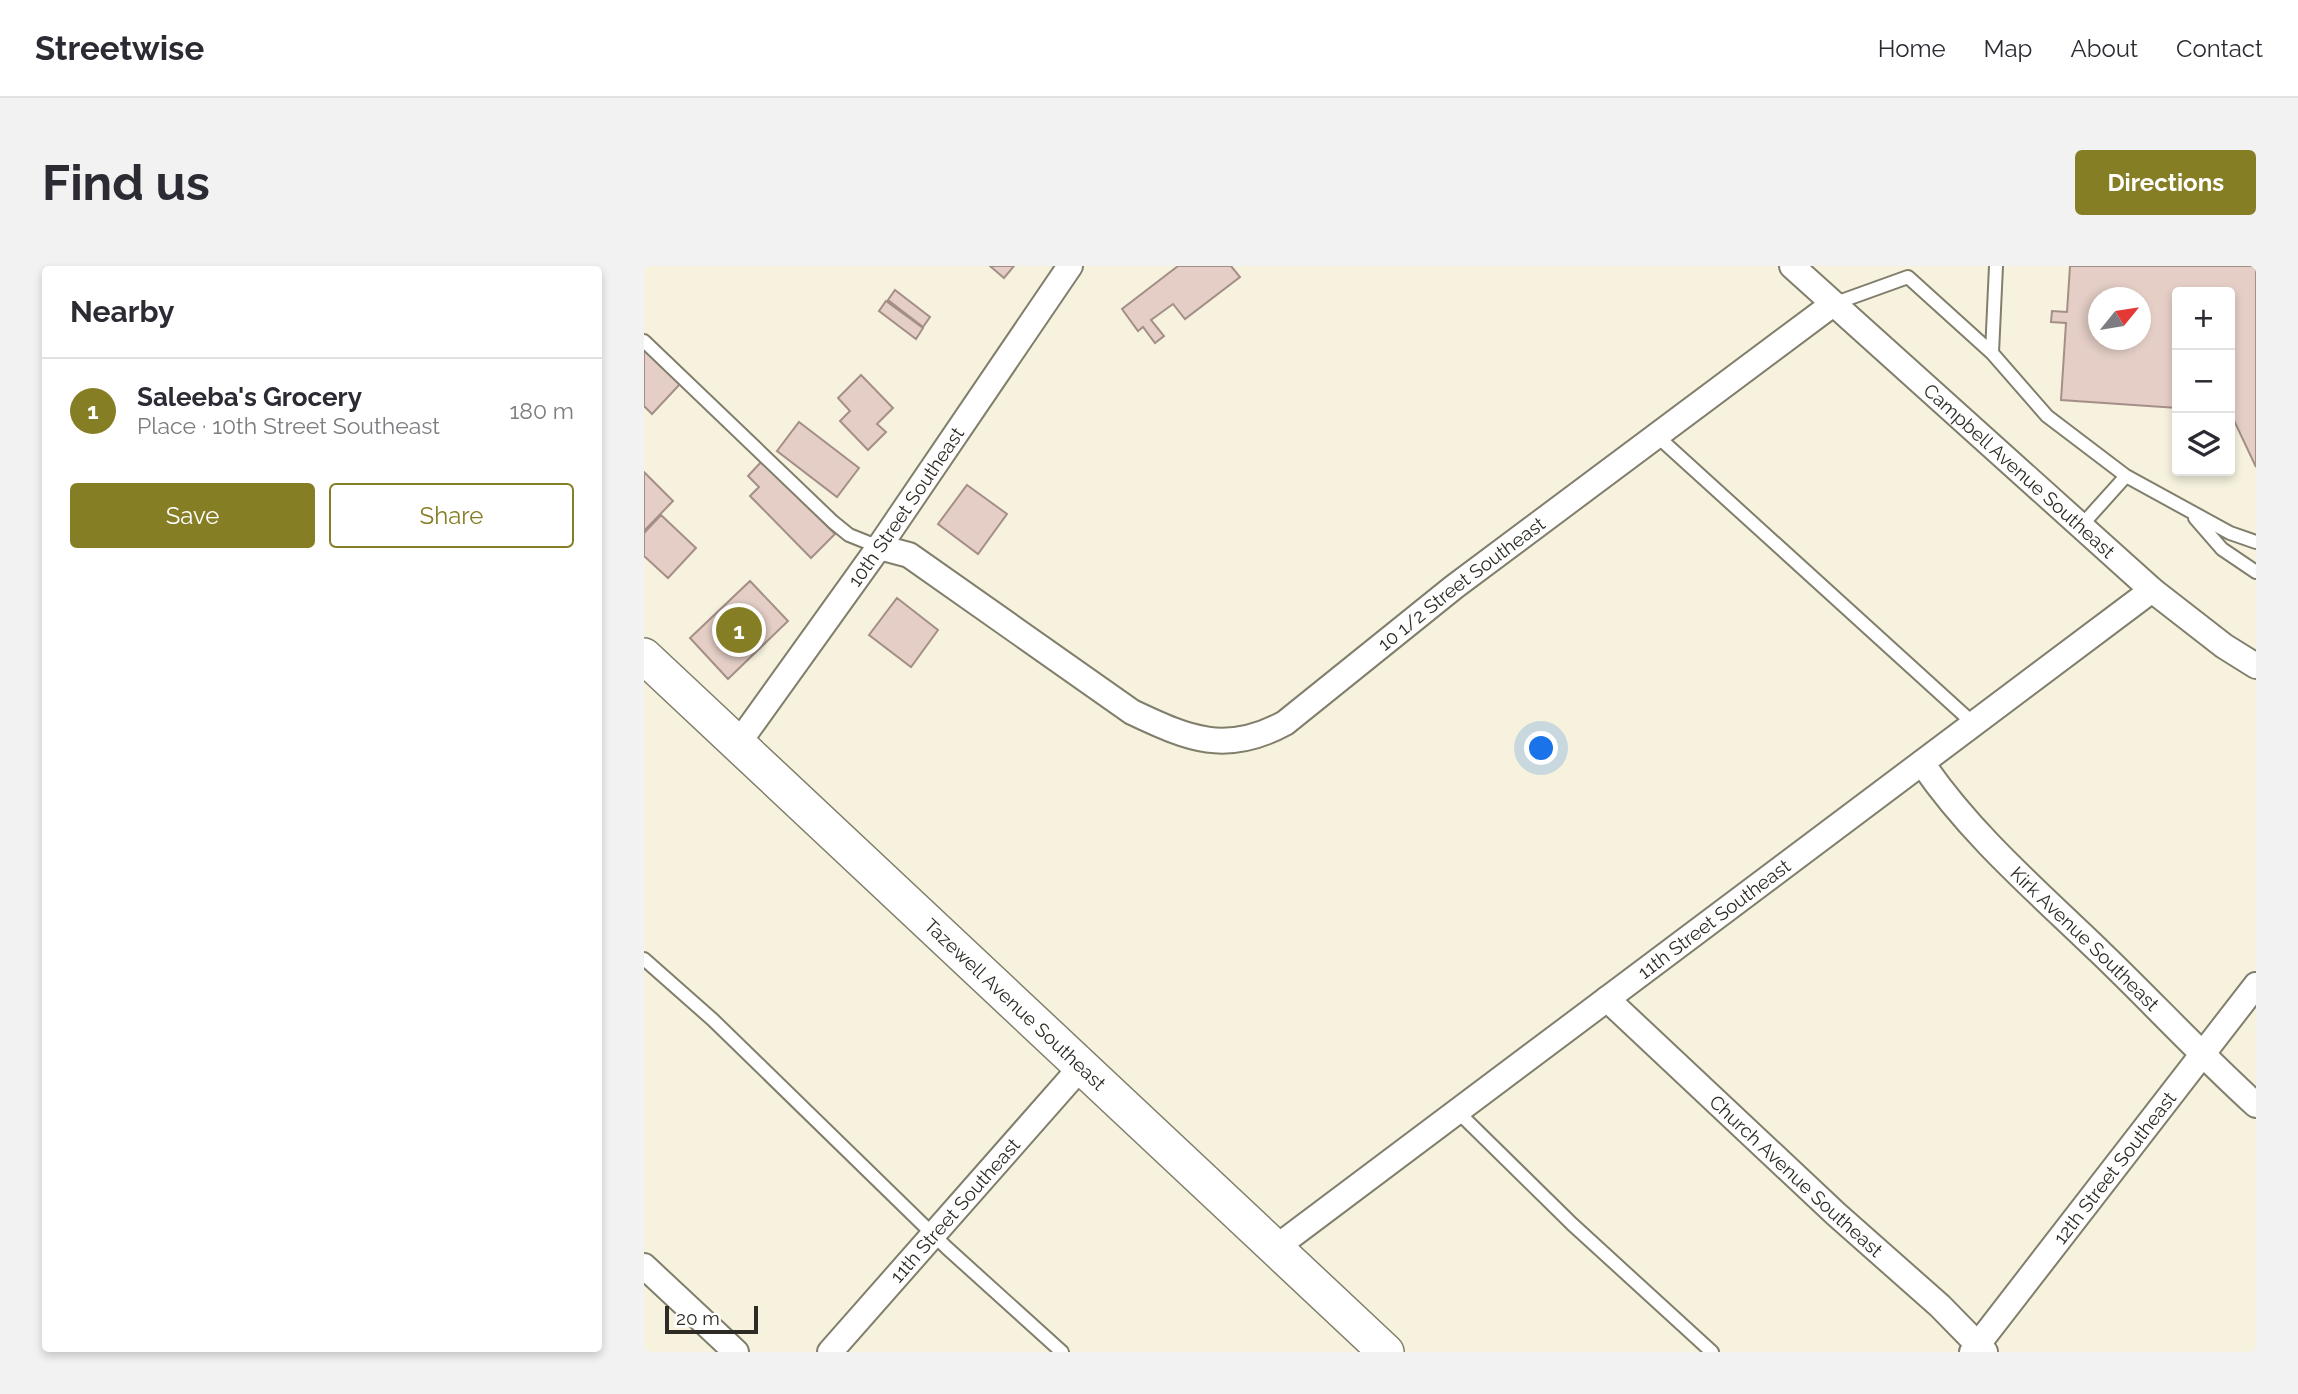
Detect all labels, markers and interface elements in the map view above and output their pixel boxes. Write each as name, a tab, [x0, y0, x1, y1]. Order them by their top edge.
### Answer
text: Streetwise	[35, 29, 204, 68]
text: Home	[1878, 34, 1946, 63]
text: Map	[1984, 34, 2032, 63]
text: About	[2070, 34, 2138, 63]
text: Contact	[2176, 34, 2263, 63]
button: Directions	[2075, 150, 2256, 215]
text: Find us	[42, 154, 210, 211]
north arrow	[2088, 287, 2151, 350]
map controls	[2172, 287, 2235, 476]
button: +	[2172, 287, 2235, 350]
text: Nearby	[70, 294, 174, 329]
button: −	[2172, 350, 2235, 413]
street label: Campbell Avenue Southeast	[1919, 379, 2120, 563]
text: Saleeba's Grocery	[137, 382, 362, 412]
text: 1	[87, 397, 99, 424]
text: 180 m	[509, 397, 574, 424]
text: Place · 10th Street Southeast	[137, 412, 440, 439]
button: layers	[2172, 413, 2235, 476]
street label: 10th Street Southeast	[843, 422, 969, 591]
button: Save	[70, 483, 315, 548]
button: Share	[329, 483, 574, 548]
street label: 10 1/2 Street Southeast	[1373, 512, 1550, 655]
pin: 1	[716, 604, 762, 656]
your location	[1524, 731, 1558, 765]
street label: 11th Street Southeast	[1633, 854, 1795, 983]
street label: Kirk Avenue Southeast	[2006, 862, 2164, 1016]
street label: Tazewell Avenue Southeast	[920, 914, 1111, 1095]
street label: 12th Street Southeast	[2049, 1087, 2181, 1248]
street label: Church Avenue Southeast	[1705, 1090, 1888, 1262]
street label: 11th Street Southeast	[886, 1133, 1025, 1287]
scale bar	[665, 1303, 758, 1335]
text: 20 m	[676, 1307, 720, 1329]

